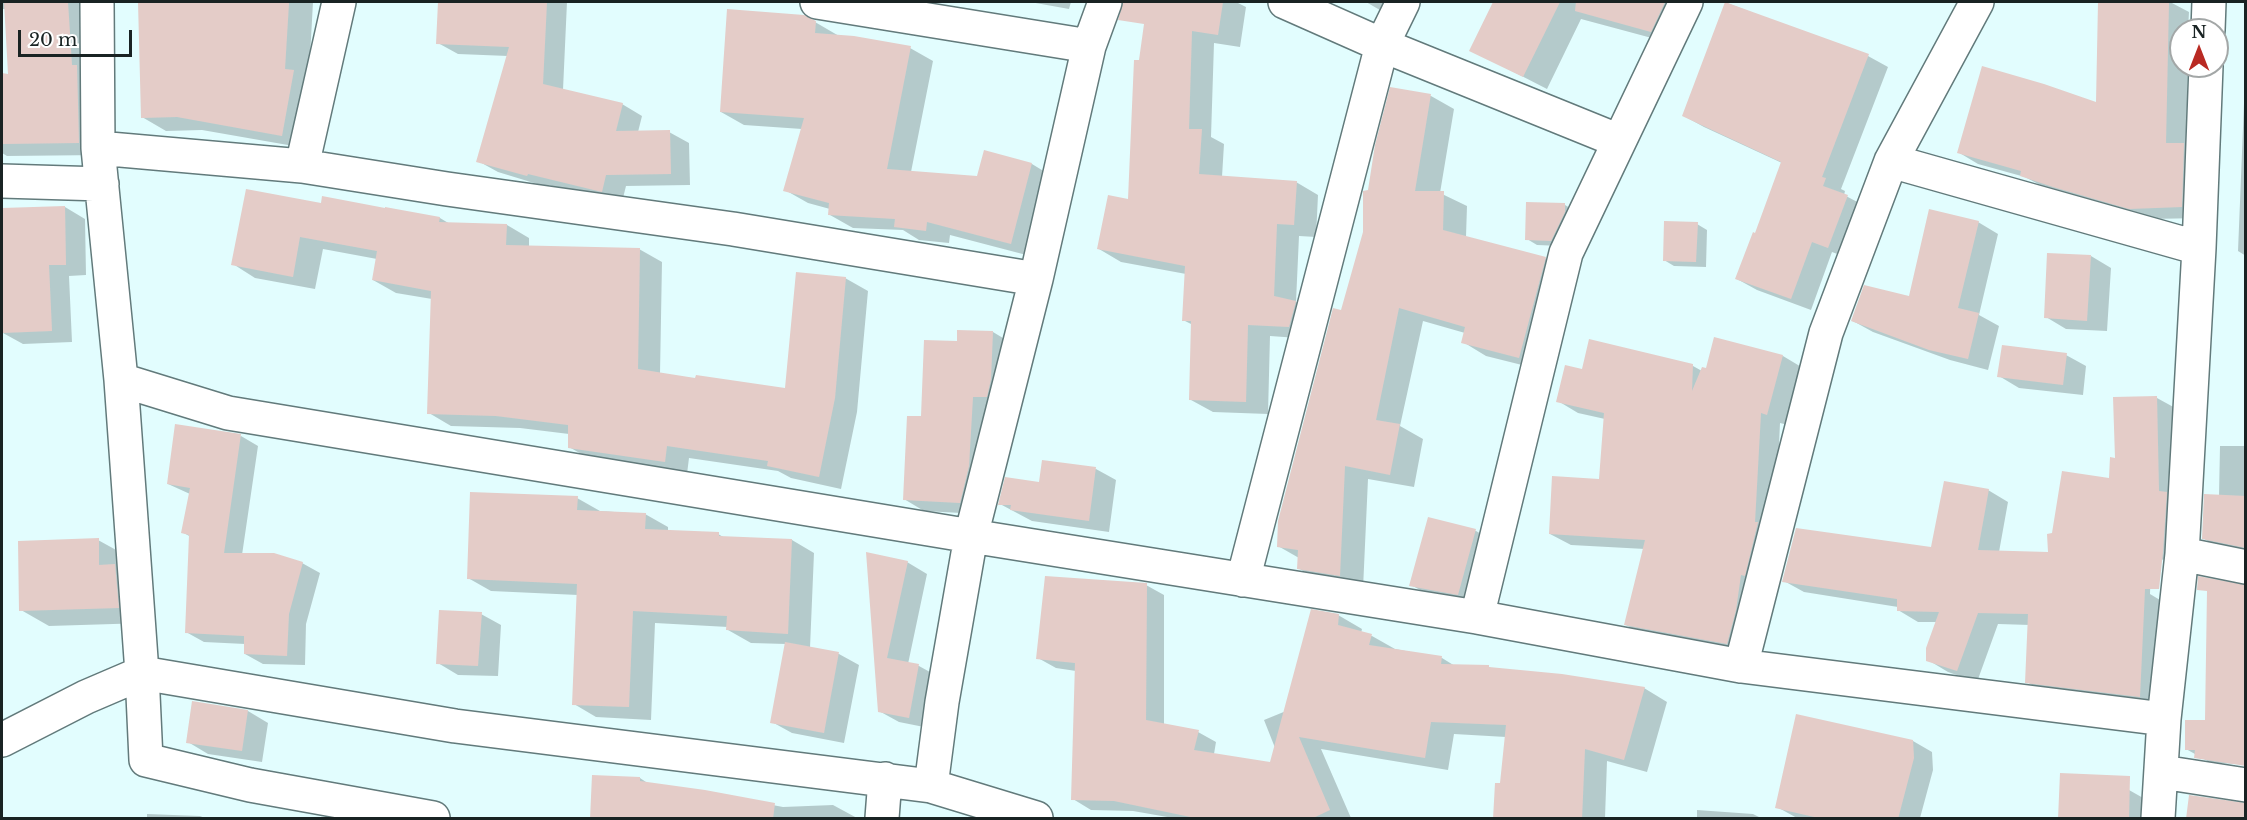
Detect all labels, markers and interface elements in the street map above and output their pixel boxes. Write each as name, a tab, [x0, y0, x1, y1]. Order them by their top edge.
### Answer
scale bar	[21, 18, 135, 56]
north arrow	[2169, 18, 2229, 78]
text: N	[2191, 22, 2207, 42]
text: 20 m	[29, 29, 77, 51]

